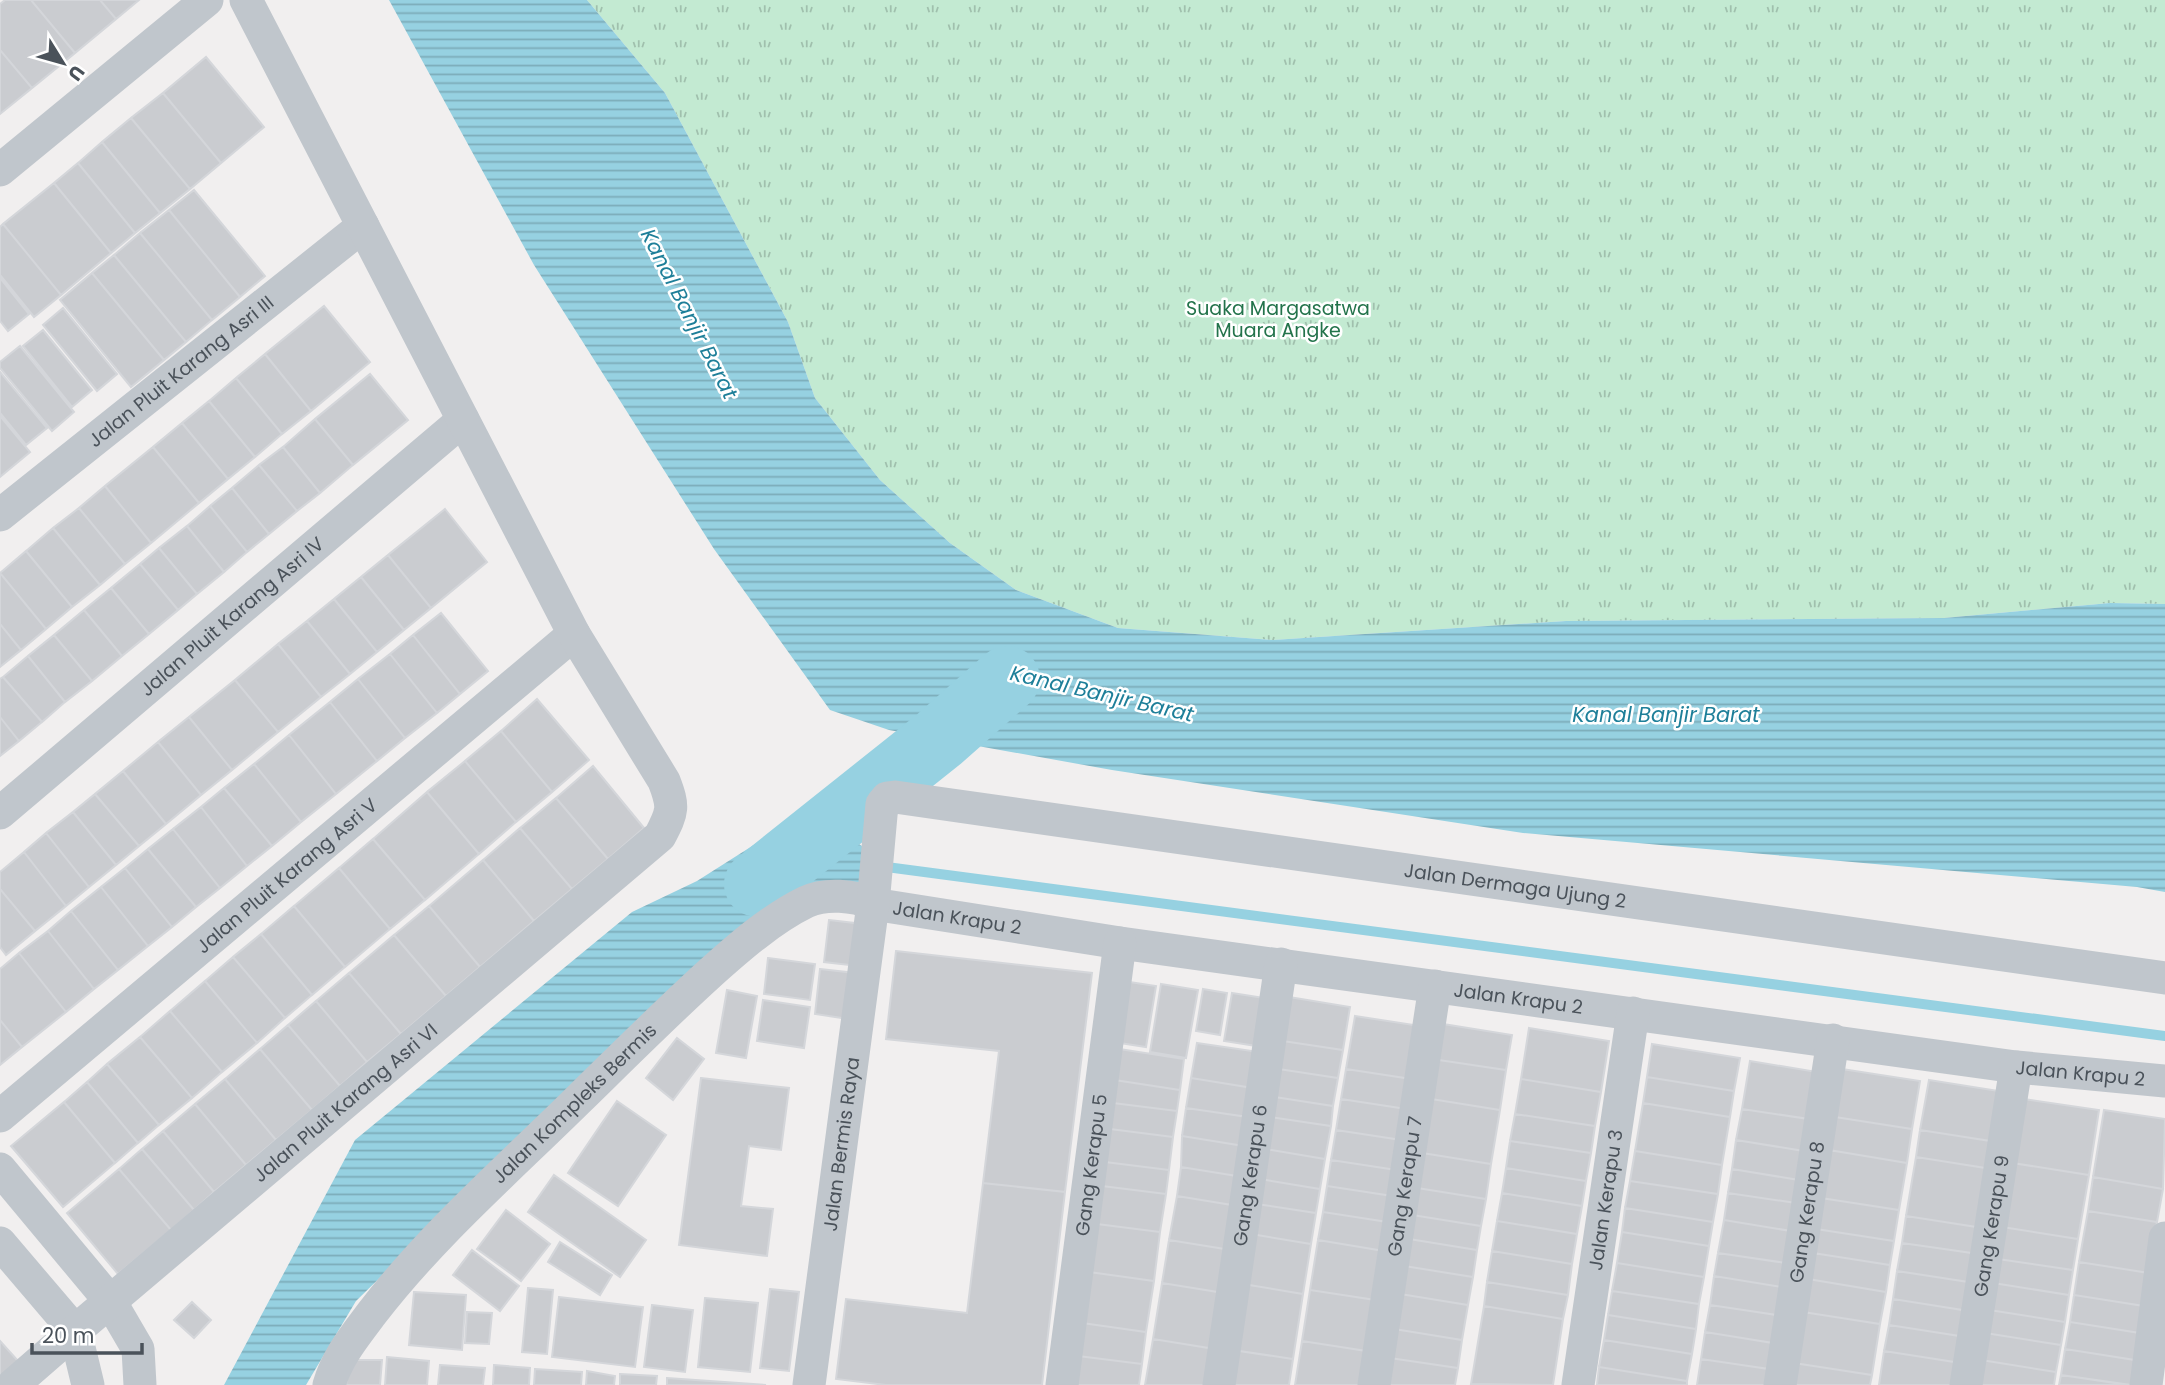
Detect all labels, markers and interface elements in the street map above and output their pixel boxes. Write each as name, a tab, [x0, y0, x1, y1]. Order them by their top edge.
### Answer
north arrow	[28, 28, 98, 98]
text: U	[61, 59, 91, 86]
water label: Kanal Banjir Barat	[634, 224, 745, 404]
street label: Jalan Pluit Karang Asri III	[83, 289, 280, 454]
park label: Suaka Margasatwa Muara Angke	[1186, 295, 1370, 344]
street label: Jalan Pluit Karang Asri IV	[134, 531, 330, 703]
water label: Kanal Banjir Barat	[1007, 658, 1197, 729]
water label: Kanal Banjir Barat	[1572, 700, 1760, 729]
street label: Jalan Pluit Karang Asri V	[190, 792, 383, 960]
street label: Jalan Dermaga Ujung 2	[1402, 857, 1628, 915]
street label: Jalan Krapu 2	[891, 894, 1024, 941]
street label: Jalan Krapu 2	[1452, 976, 1585, 1021]
street label: Jalan Pluit Karang Asri VI	[247, 1017, 443, 1189]
street label: Jalan Kompleks Bermis	[486, 1017, 663, 1190]
street label: Jalan Krapu 2	[2014, 1054, 2146, 1093]
street label: Jalan Bermis Raya	[817, 1055, 867, 1233]
street label: Gang Kerapu 5	[1069, 1092, 1114, 1238]
street label: Gang Kerapu 6	[1227, 1103, 1274, 1248]
street label: Gang Kerapu 7	[1381, 1114, 1429, 1258]
street label: Jalan Kerapu 3	[1582, 1128, 1630, 1272]
street label: Gang Kerapu 8	[1783, 1139, 1831, 1285]
street label: Gang Kerapu 9	[1967, 1153, 2016, 1299]
scale bar	[32, 1312, 142, 1356]
text: 20 m	[42, 1321, 95, 1350]

